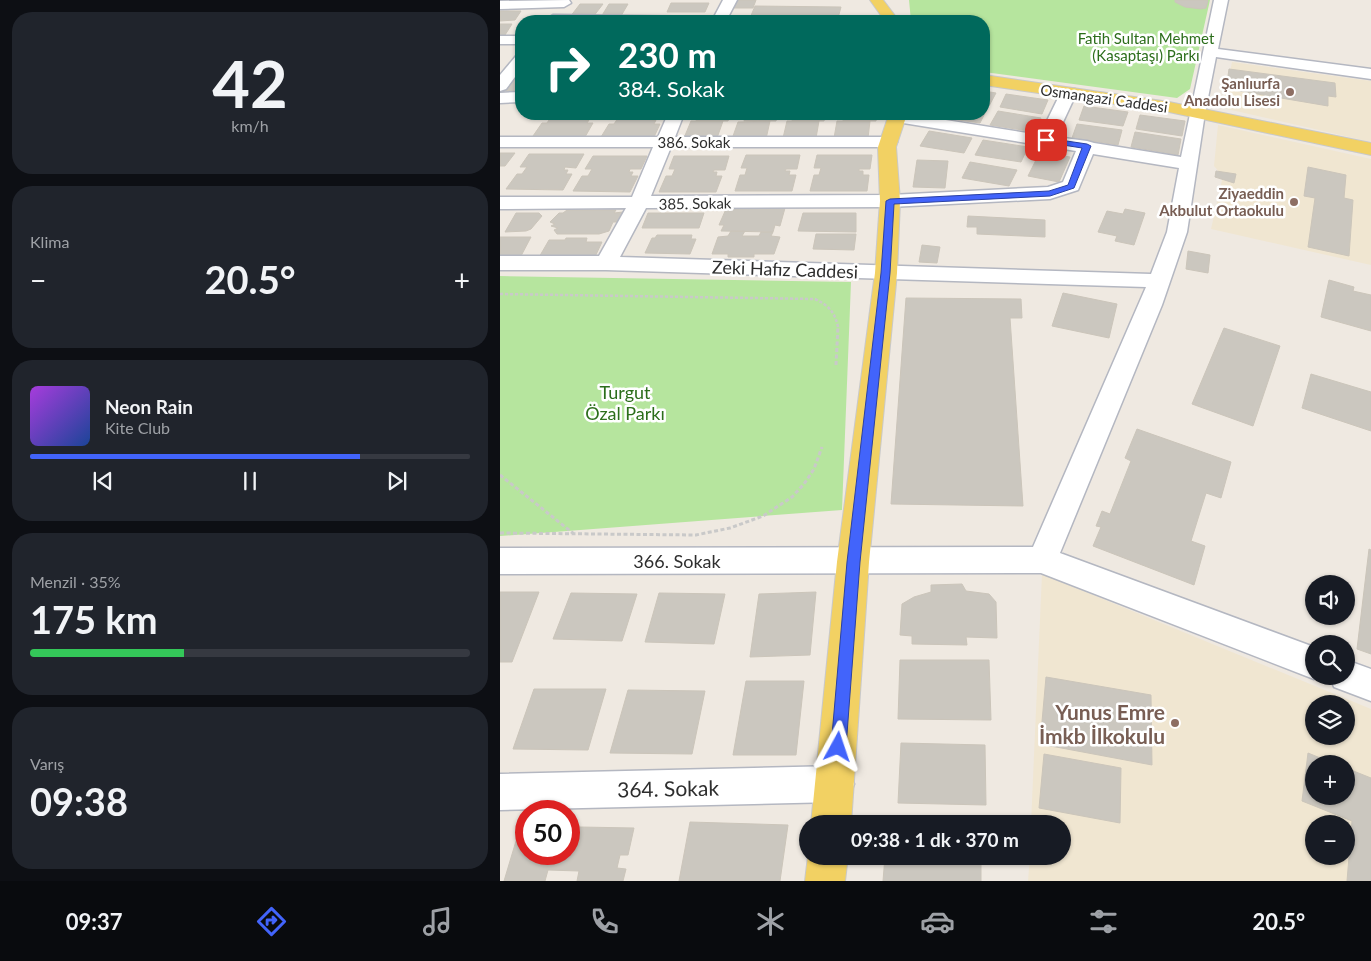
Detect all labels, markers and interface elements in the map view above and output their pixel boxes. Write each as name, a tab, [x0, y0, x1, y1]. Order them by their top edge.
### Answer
park label: Fatih Sultan Mehmet (Kasaptaşı) Parkı	[1078, 29, 1215, 64]
text: 230 m	[618, 33, 717, 75]
icon: right	[535, 35, 600, 100]
text: 42	[212, 44, 288, 122]
place label: Şanlıurfa Anadolu Lisesi	[1183, 74, 1280, 109]
text: 384. Sokak	[618, 75, 725, 102]
street label: Osmangazi Caddesi	[1039, 80, 1169, 116]
marker: Şanlıurfa Anadolu Lisesi	[1284, 86, 1296, 98]
text: km/h	[231, 116, 269, 135]
pin	[1025, 119, 1067, 161]
icon: arrive	[1032, 126, 1060, 154]
street label: 386. Sokak	[658, 133, 731, 151]
place label: Ziyaeddin Akbulut Ortaokulu	[1158, 184, 1284, 219]
street label: 385. Sokak	[658, 193, 732, 213]
marker: Ziyaeddin Akbulut Ortaokulu	[1288, 196, 1300, 208]
text: Klima	[30, 232, 69, 251]
street label: Zeki Hafız Caddesi	[712, 255, 858, 283]
text: 20.5°	[205, 256, 295, 302]
text: −	[30, 263, 46, 297]
text: +	[454, 263, 470, 297]
park label: Turgut Özal Parkı	[585, 381, 665, 424]
text: Neon Rain	[105, 395, 193, 418]
text: Kite Club	[105, 418, 170, 437]
icon: previous	[89, 467, 117, 495]
icon: pause	[236, 467, 264, 495]
icon: next	[383, 467, 411, 495]
street label: 366. Sokak	[633, 550, 722, 572]
text: Menzil · 35%	[30, 572, 121, 591]
map controls	[1305, 575, 1355, 865]
button: sound	[1305, 575, 1355, 625]
text: 175 km	[30, 596, 158, 642]
button: search	[1305, 635, 1355, 685]
button: layers	[1305, 695, 1355, 745]
place label: Yunus Emre İmkb İlkokulu	[1039, 699, 1165, 748]
marker: Yunus Emre İmkb İlkokulu	[1169, 717, 1181, 729]
position arrow	[811, 720, 863, 772]
text: Varış	[30, 754, 64, 773]
button: +	[1305, 755, 1355, 805]
street label: 364. Sokak	[617, 775, 719, 801]
text: 09:38	[30, 778, 128, 824]
speed limit sign: 50	[515, 800, 580, 865]
button: −	[1305, 815, 1355, 865]
text: 09:38 · 1 dk · 370 m	[851, 828, 1019, 851]
icon: directions	[254, 904, 289, 939]
icon: music	[420, 904, 455, 939]
icon: phone	[587, 904, 622, 939]
icon: climate	[753, 904, 788, 939]
icon: car	[920, 904, 955, 939]
icon: filters	[1086, 904, 1121, 939]
text: 09:37	[66, 908, 122, 935]
text: 20.5°	[1253, 908, 1305, 935]

